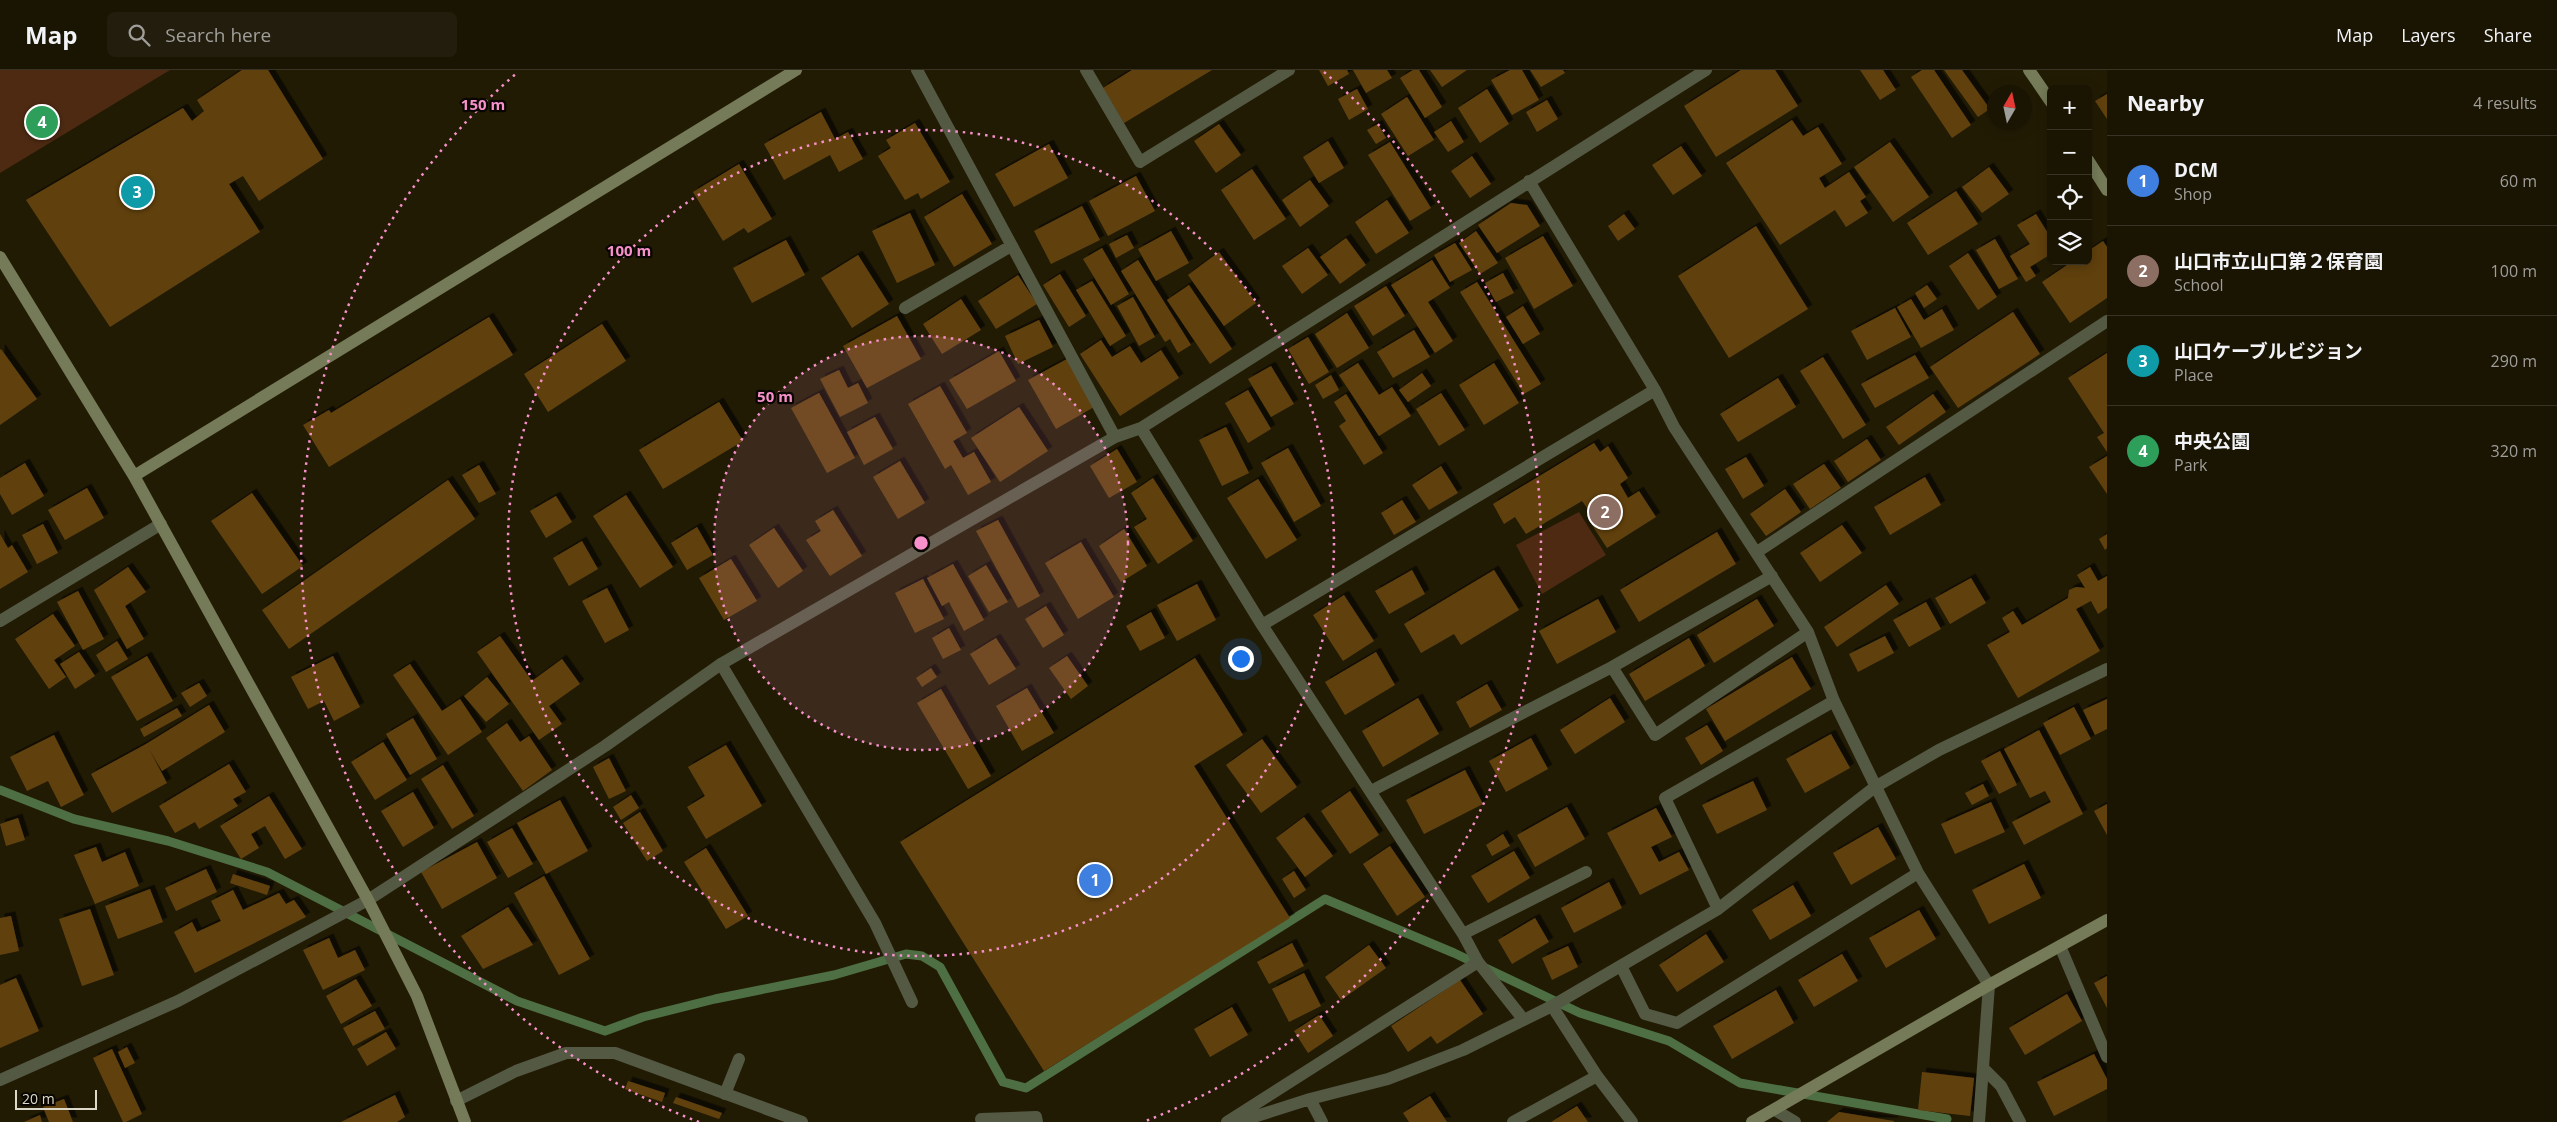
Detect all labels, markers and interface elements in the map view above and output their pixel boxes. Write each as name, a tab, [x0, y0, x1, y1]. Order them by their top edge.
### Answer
search box	[107, 12, 457, 57]
text: Map	[25, 18, 77, 51]
icon: search	[125, 21, 153, 49]
text: Search here	[165, 22, 271, 48]
text: Map	[2336, 23, 2373, 47]
text: Layers	[2401, 23, 2456, 47]
text: Share	[2484, 23, 2532, 47]
north arrow	[1987, 85, 2032, 130]
map controls	[2047, 85, 2092, 265]
button: +	[2047, 85, 2092, 130]
text: Nearby	[2127, 89, 2204, 117]
text: 4 results	[2473, 92, 2537, 114]
text: 150 m	[461, 94, 505, 114]
pin: 4	[26, 103, 58, 141]
button: −	[2047, 130, 2092, 175]
text: DCM	[2174, 157, 2218, 183]
text: 1	[2138, 170, 2148, 192]
text: 60 m	[2500, 170, 2537, 192]
pin: 3	[121, 173, 153, 211]
button: locate	[2047, 175, 2092, 220]
text: Shop	[2174, 183, 2212, 205]
button: layers	[2047, 220, 2092, 265]
text: 100 m	[607, 240, 651, 260]
text: 山口市立山口第２保育園	[2174, 248, 2383, 274]
text: 2	[2138, 260, 2148, 282]
text: 100 m	[2491, 260, 2537, 282]
text: School	[2174, 274, 2224, 296]
text: 山口ケーブルビジョン	[2174, 338, 2363, 364]
text: 3	[2138, 350, 2148, 372]
text: 290 m	[2491, 350, 2537, 372]
text: Place	[2174, 364, 2213, 386]
text: 50 m	[757, 386, 793, 406]
text: 中央公園	[2174, 428, 2250, 454]
text: 4	[2138, 440, 2148, 462]
text: 320 m	[2491, 440, 2537, 462]
text: Park	[2174, 454, 2207, 476]
pin: 2	[1589, 493, 1621, 531]
centre of rings	[912, 534, 930, 552]
your location	[1228, 646, 1254, 672]
pin: 1	[1079, 861, 1111, 899]
scale bar	[15, 1087, 98, 1110]
text: 20 m	[22, 1089, 55, 1108]

